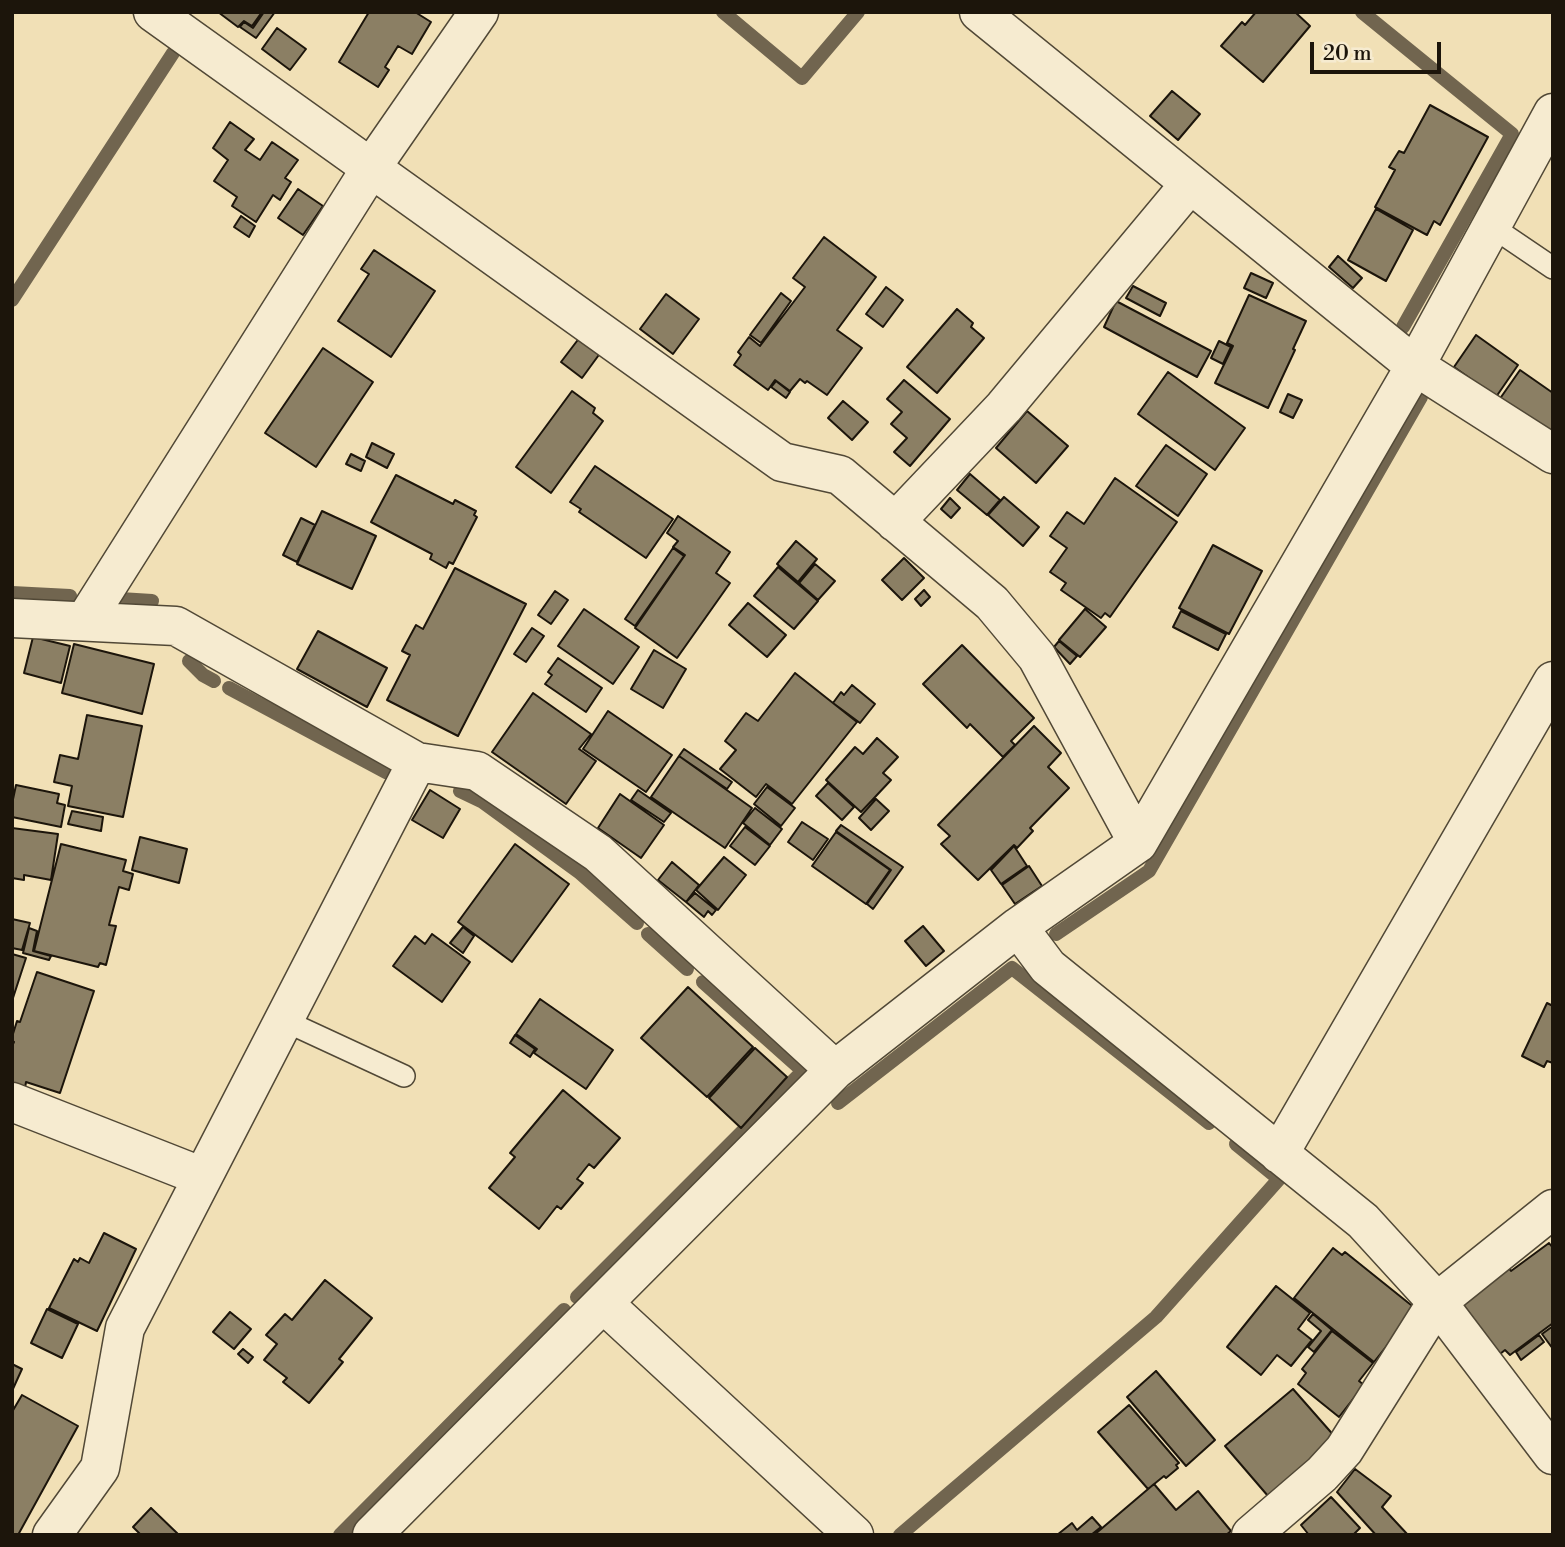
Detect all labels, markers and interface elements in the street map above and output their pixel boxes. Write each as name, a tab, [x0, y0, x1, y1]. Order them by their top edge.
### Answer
scale bar	[1313, 28, 1444, 72]
text: 20 m	[1323, 41, 1372, 67]

